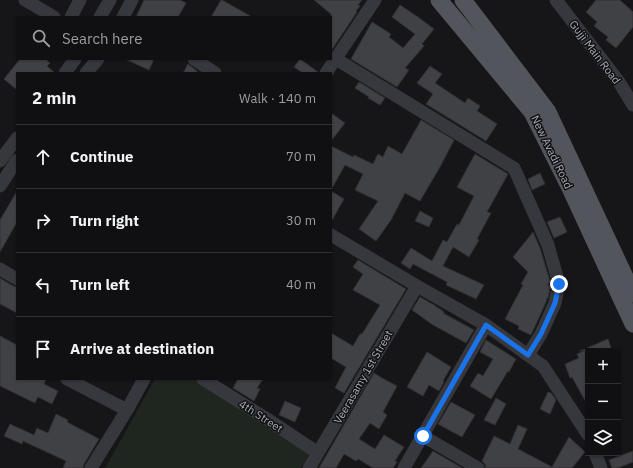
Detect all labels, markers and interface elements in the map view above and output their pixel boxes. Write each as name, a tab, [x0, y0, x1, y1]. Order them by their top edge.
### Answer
search box	[16, 16, 332, 60]
street label: Gujji Main Road	[566, 17, 624, 87]
icon: search	[30, 27, 52, 49]
text: Search here	[62, 29, 142, 48]
text: 2 min	[32, 87, 76, 109]
text: Walk · 140 m	[239, 90, 316, 107]
street label: New Avadi Road	[528, 113, 576, 191]
icon: ahead	[32, 146, 54, 168]
text: Continue	[70, 147, 134, 166]
text: 70 m	[286, 148, 316, 165]
icon: right	[32, 210, 54, 232]
text: Turn right	[70, 211, 139, 230]
text: 30 m	[286, 212, 316, 229]
icon: left	[32, 274, 54, 296]
text: Turn left	[70, 275, 130, 294]
route end	[550, 275, 568, 293]
text: 40 m	[286, 276, 316, 293]
street label: Veerasamy 1st Street	[331, 328, 396, 426]
icon: arrive	[32, 338, 54, 360]
text: Arrive at destination	[70, 339, 214, 358]
map controls	[585, 348, 621, 456]
button: +	[585, 348, 621, 384]
button: −	[585, 384, 621, 420]
street label: 4th Street	[236, 397, 286, 435]
button: layers	[585, 420, 621, 456]
route start	[414, 427, 432, 445]

